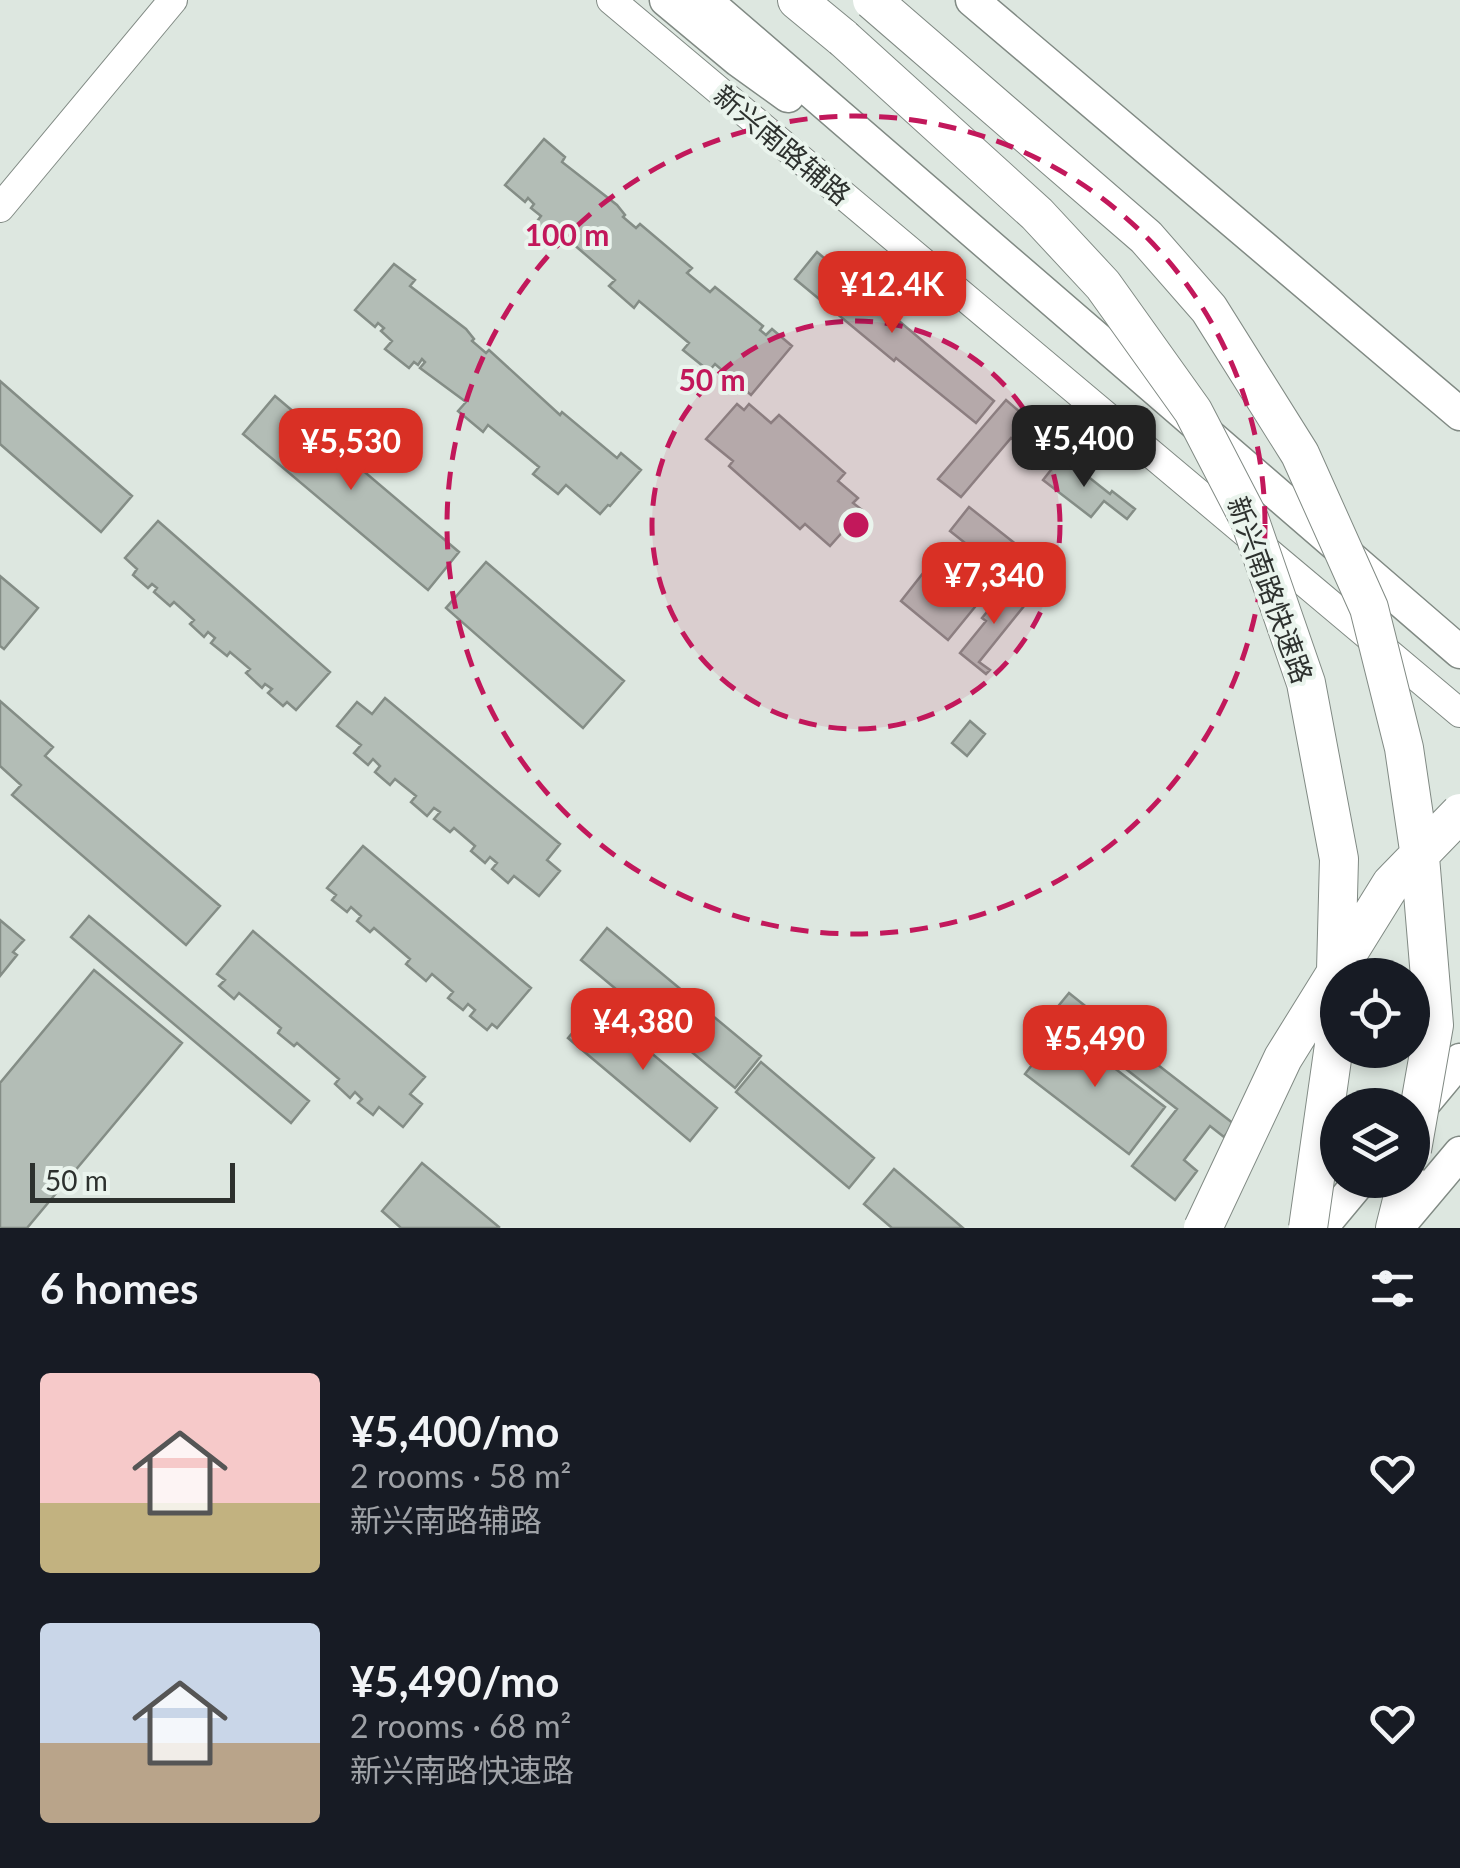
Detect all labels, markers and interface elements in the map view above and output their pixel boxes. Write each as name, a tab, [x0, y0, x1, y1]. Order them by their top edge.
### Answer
street label: 新兴南路辅路	[707, 77, 858, 211]
text: 100 m	[525, 216, 609, 252]
pin: ¥12.4K	[811, 251, 973, 336]
text: ¥12.4K	[840, 264, 944, 303]
text: 50 m	[678, 361, 746, 397]
pin: ¥5,400	[1003, 405, 1165, 490]
pin: ¥5,530	[270, 408, 432, 493]
text: ¥5,400	[1034, 418, 1134, 457]
text: ¥5,530	[301, 421, 401, 460]
street label: 新兴南路快速路	[1221, 492, 1320, 688]
centre of rings	[838, 507, 874, 543]
pin: ¥7,340	[913, 542, 1075, 627]
text: ¥7,340	[944, 555, 1044, 594]
map controls	[1320, 958, 1430, 1198]
button: locate	[1320, 958, 1430, 1068]
pin: ¥4,380	[562, 988, 724, 1073]
text: ¥4,380	[593, 1001, 693, 1040]
pin: ¥5,490	[1014, 1005, 1176, 1090]
text: ¥5,490	[1045, 1018, 1145, 1057]
button: layers	[1320, 1088, 1430, 1198]
scale bar	[30, 1158, 235, 1202]
text: 50 m	[45, 1163, 108, 1197]
icon: filters	[1365, 1261, 1420, 1316]
text: 6 homes	[40, 1263, 198, 1313]
text: ¥5,400/mo	[350, 1406, 559, 1456]
icon: home	[120, 1413, 240, 1533]
icon: heart	[1365, 1446, 1420, 1501]
text: 2 rooms · 58 m²	[350, 1456, 571, 1495]
text: 新兴南路辅路	[350, 1500, 542, 1539]
text: ¥5,490/mo	[350, 1656, 559, 1706]
icon: home	[120, 1663, 240, 1783]
icon: heart	[1365, 1696, 1420, 1751]
text: 2 rooms · 68 m²	[350, 1706, 571, 1745]
text: 新兴南路快速路	[350, 1750, 574, 1789]

